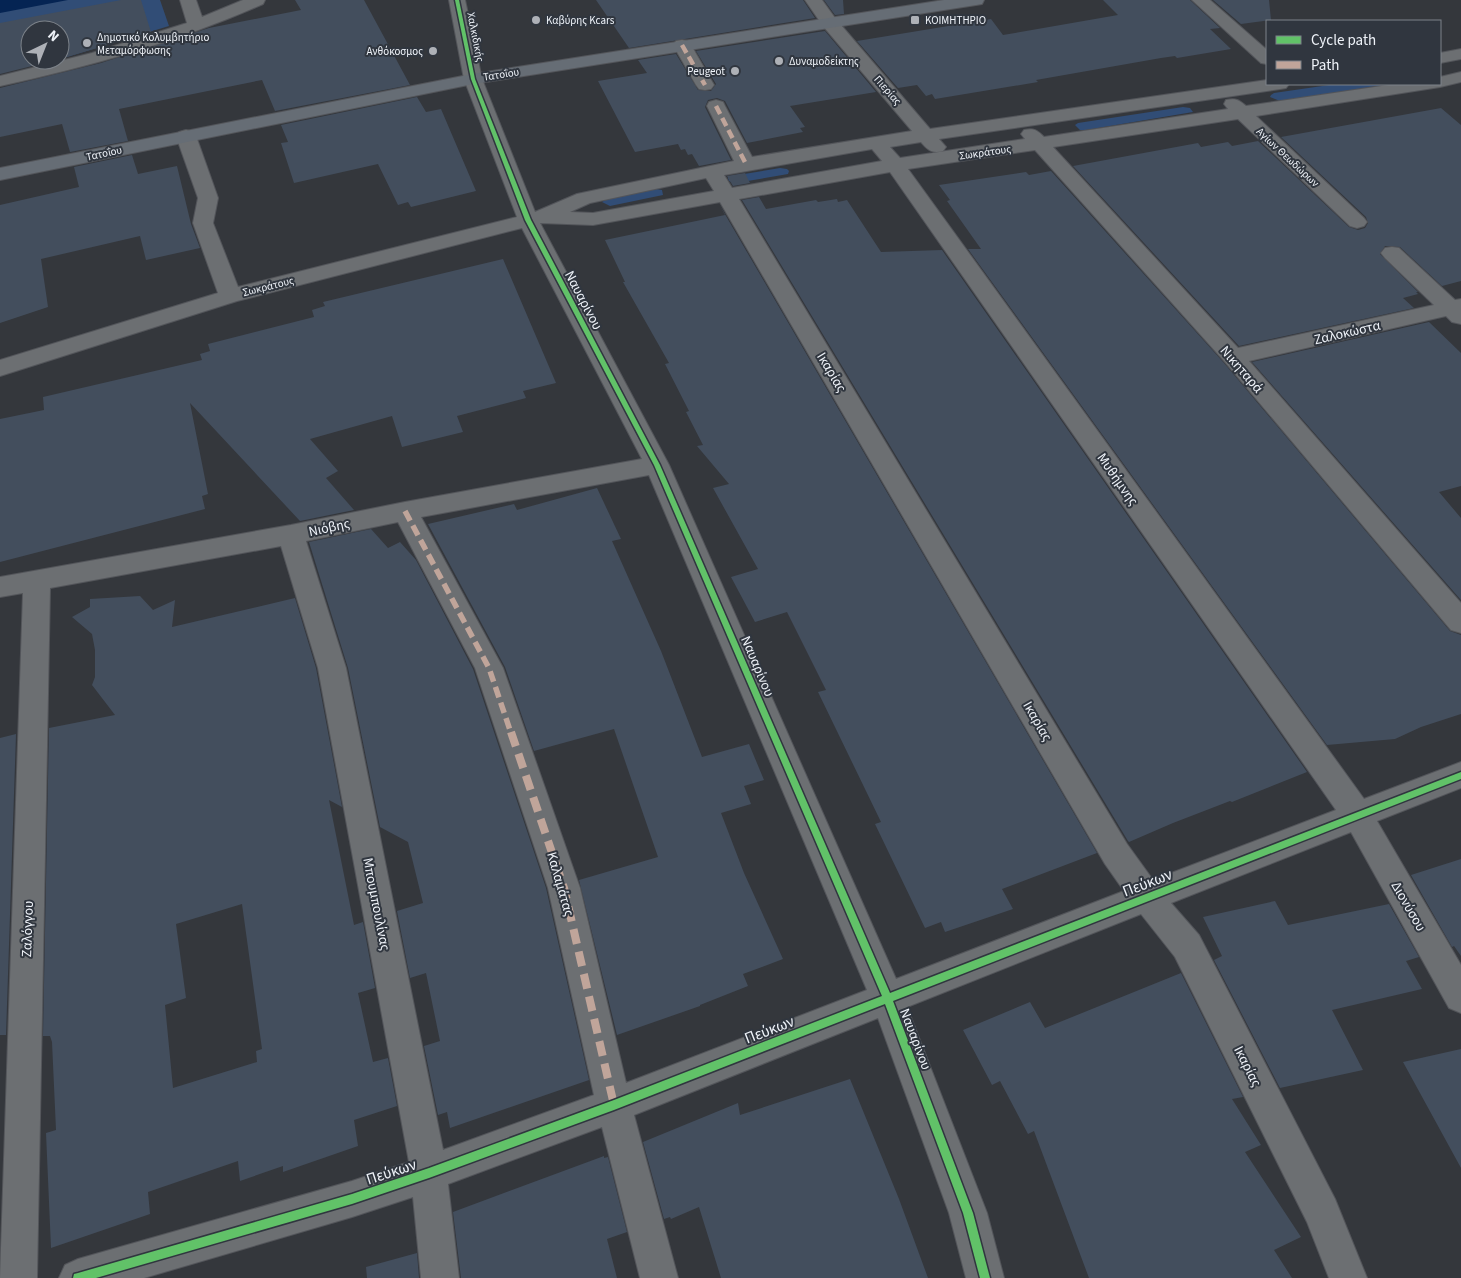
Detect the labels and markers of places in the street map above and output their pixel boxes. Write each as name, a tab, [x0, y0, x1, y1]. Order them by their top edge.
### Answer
place label: Καβύρης Kcars	[546, 13, 615, 28]
place label: ΚΟΙΜΗΤΗΡΙΟ	[925, 13, 986, 28]
marker: Καβύρης Kcars	[530, 14, 542, 26]
marker: ΚΟΙΜΗΤΗΡΙΟ	[909, 14, 921, 26]
place label: Δημοτικό Κολυμβητήριο Μεταμόρφωσης	[97, 30, 209, 58]
marker: Δημοτικό Κολυμβητήριο Μεταμόρφωσης	[81, 37, 93, 49]
place label: Ανθόκοσμος	[366, 44, 423, 59]
marker: Ανθόκοσμος	[427, 45, 439, 57]
place label: Δυναμοδείκτης	[789, 54, 859, 69]
marker: Δυναμοδείκτης	[773, 55, 785, 67]
place label: Peugeot	[687, 64, 725, 79]
marker: Peugeot	[729, 65, 741, 77]

